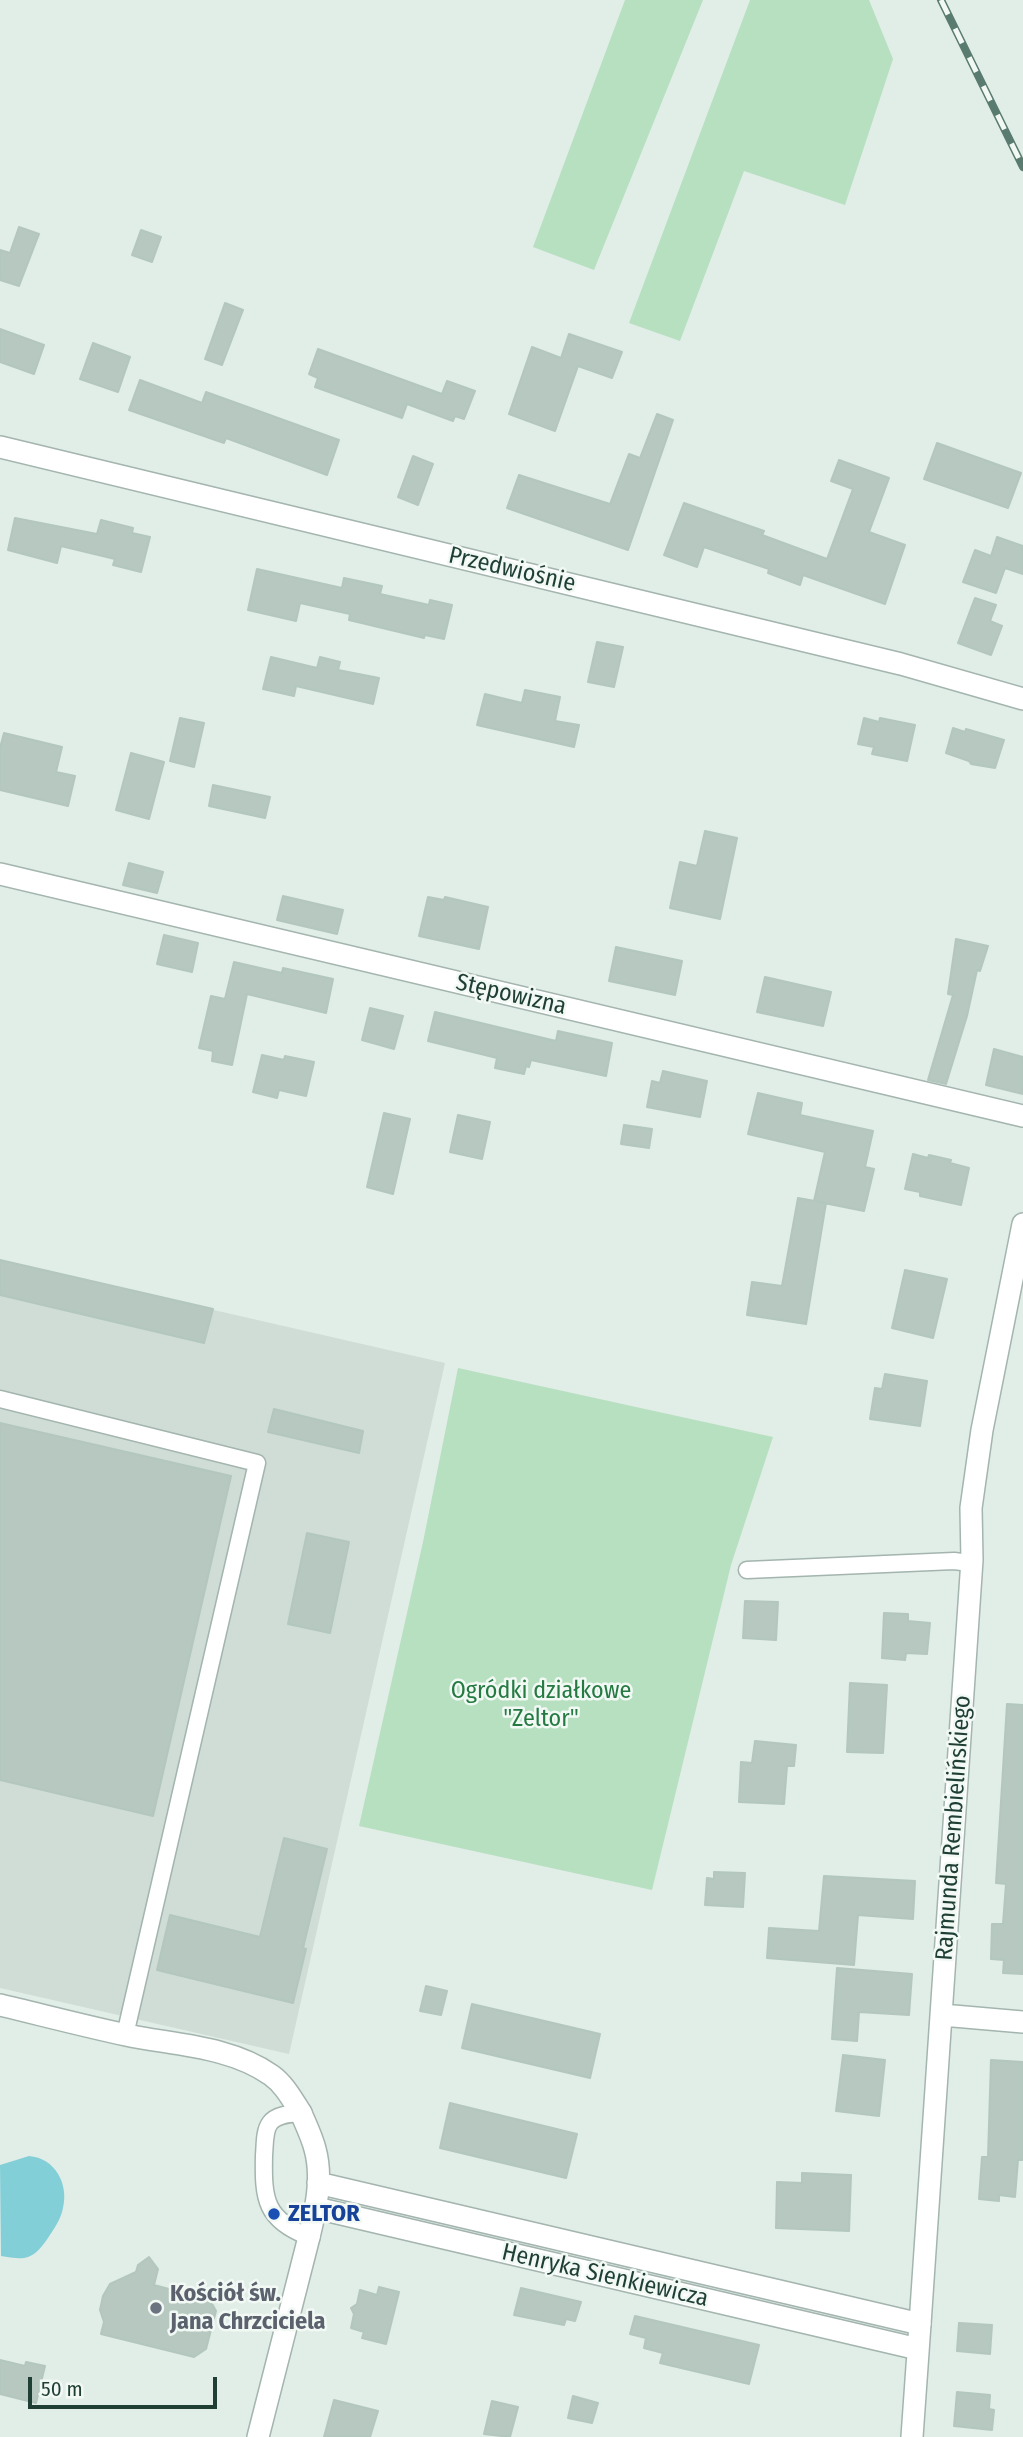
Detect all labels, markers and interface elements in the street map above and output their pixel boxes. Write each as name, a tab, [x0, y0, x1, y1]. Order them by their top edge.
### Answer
street label: Przedwiośnie	[446, 541, 578, 599]
street label: Stępowizna	[453, 968, 569, 1022]
park label: Ogródki działkowe "Zeltor"	[451, 1677, 631, 1733]
street label: Rajmunda Rembielińskiego	[930, 1694, 978, 1962]
place label: ZELTOR	[288, 2200, 360, 2228]
marker: ZELTOR	[266, 2206, 282, 2222]
street label: Henryka Sienkiewicza	[499, 2238, 711, 2314]
place label: Kościół św. Jana Chrzciciela	[170, 2280, 326, 2336]
marker: Kościół św. Jana Chrzciciela	[148, 2300, 164, 2316]
scale bar	[32, 2364, 220, 2408]
text: 50 m	[41, 2376, 83, 2402]

